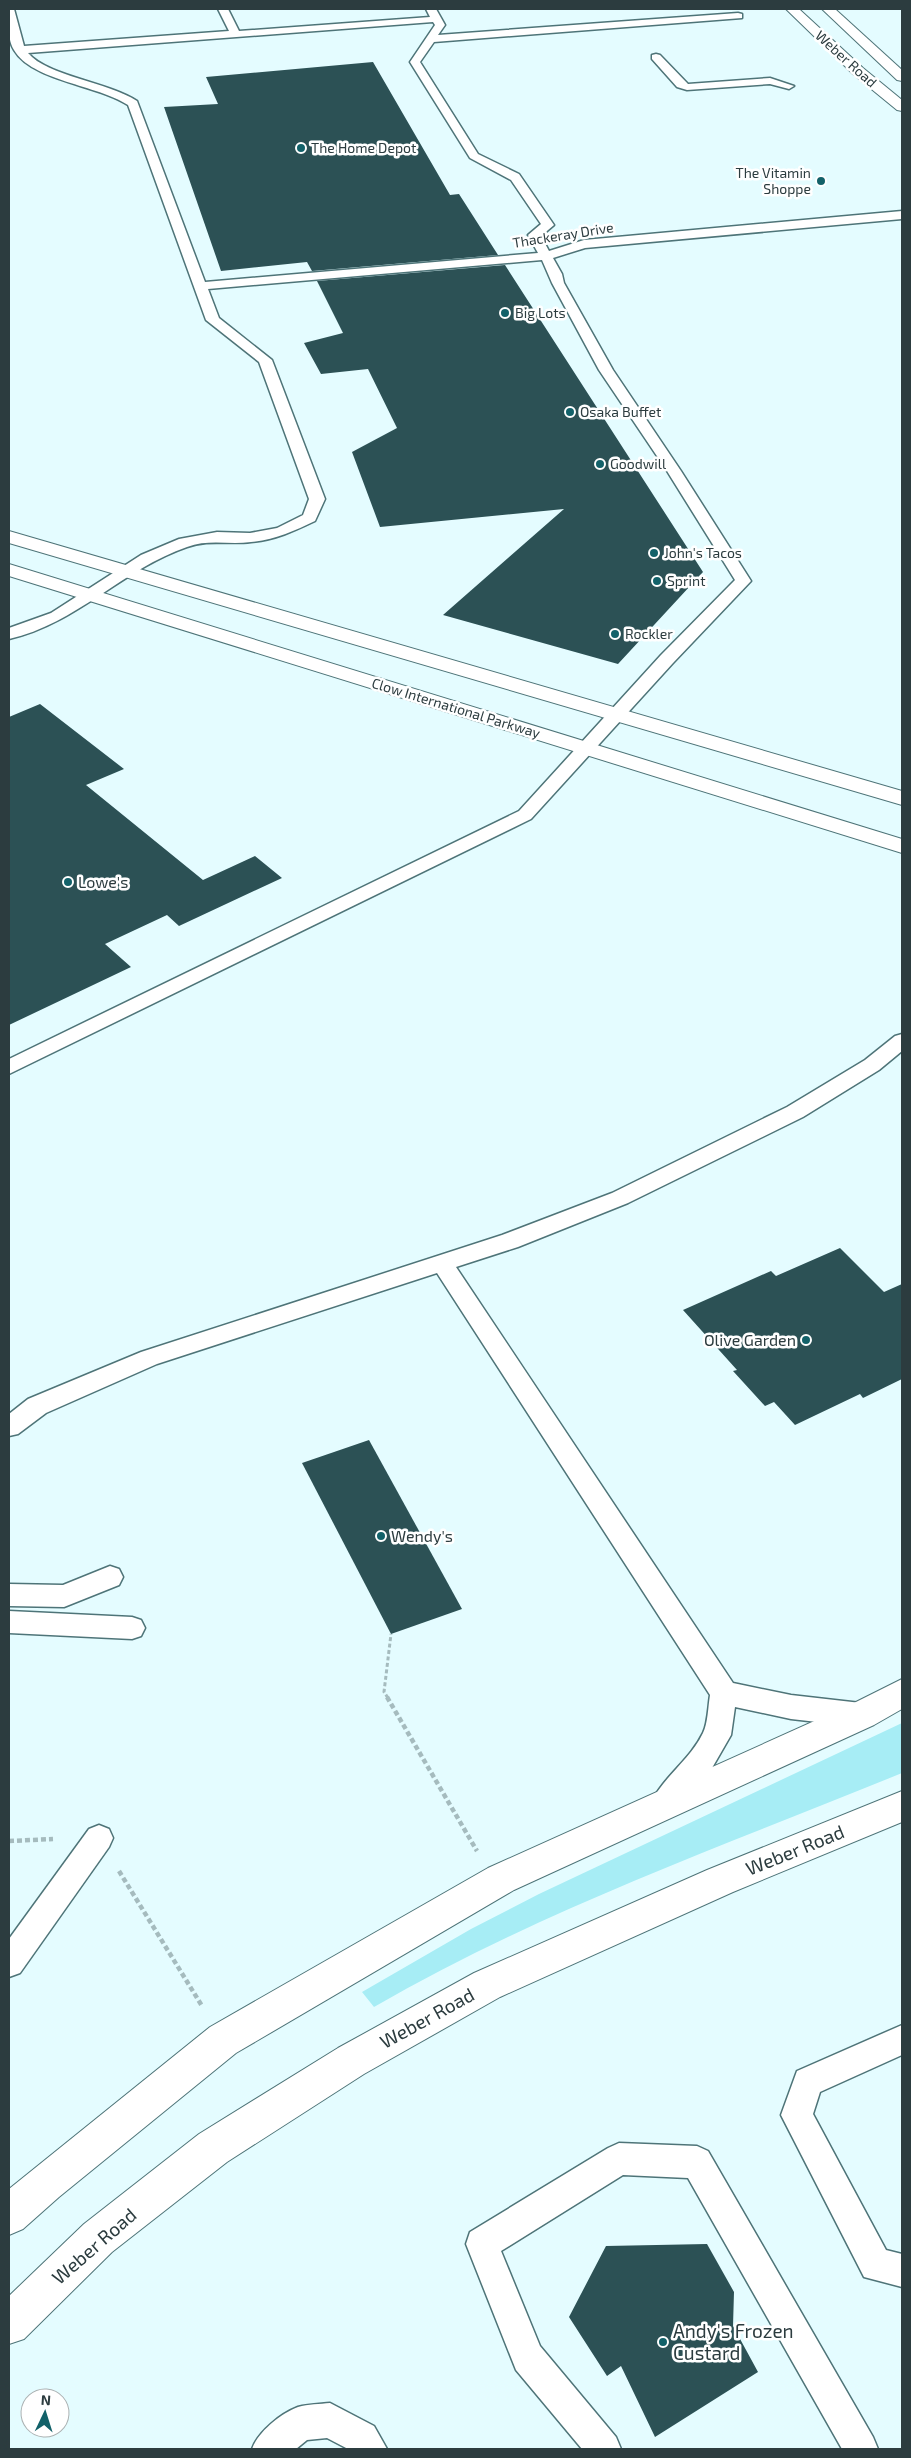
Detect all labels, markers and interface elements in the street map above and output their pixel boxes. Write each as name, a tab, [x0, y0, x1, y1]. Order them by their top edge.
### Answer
street label: Weber Road	[812, 27, 881, 91]
place label: The Home Depot	[311, 139, 416, 156]
marker: The Home Depot	[295, 142, 307, 154]
place label: The Vitamin Shoppe	[736, 164, 811, 197]
marker: The Vitamin Shoppe	[815, 175, 827, 187]
street label: Thackeray Drive	[511, 218, 615, 251]
place label: Big Lots	[515, 304, 566, 321]
marker: Big Lots	[499, 307, 511, 319]
place label: Osaka Buffet	[580, 403, 661, 420]
marker: Osaka Buffet	[564, 406, 576, 418]
place label: Goodwill	[610, 455, 667, 472]
marker: Goodwill	[594, 458, 606, 470]
place label: John's Tacos	[664, 544, 742, 561]
marker: John's Tacos	[648, 547, 660, 559]
place label: Sprint	[667, 572, 706, 589]
marker: Sprint	[651, 575, 663, 587]
place label: Rockler	[625, 625, 673, 642]
marker: Rockler	[609, 628, 621, 640]
street label: Clow International Parkway	[370, 674, 543, 741]
place label: Lowe's	[78, 872, 128, 891]
marker: Lowe's	[62, 876, 74, 888]
place label: Olive Garden	[704, 1330, 796, 1349]
marker: Olive Garden	[800, 1334, 812, 1346]
place label: Wendy's	[391, 1526, 453, 1545]
marker: Wendy's	[375, 1530, 387, 1542]
street label: Weber Road	[742, 1819, 847, 1880]
street label: Weber Road	[376, 1982, 478, 2053]
street label: Weber Road	[47, 2203, 141, 2288]
place label: Andy's Frozen Custard	[673, 2319, 794, 2364]
marker: Andy's Frozen Custard	[657, 2336, 669, 2348]
north arrow	[20, 2388, 70, 2438]
text: N	[40, 2391, 52, 2408]

